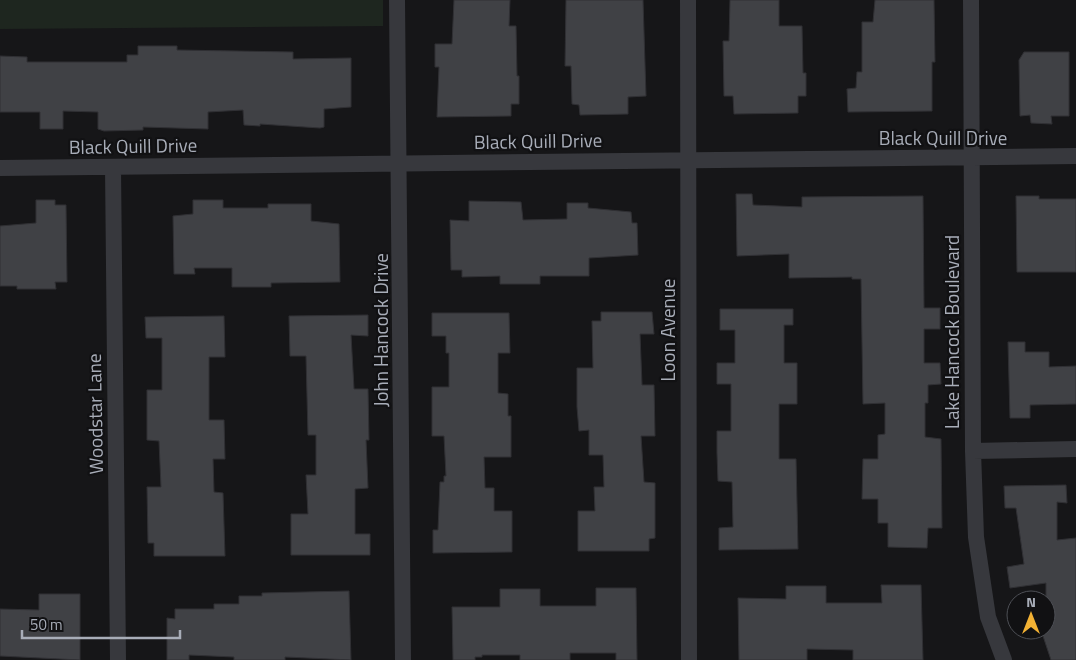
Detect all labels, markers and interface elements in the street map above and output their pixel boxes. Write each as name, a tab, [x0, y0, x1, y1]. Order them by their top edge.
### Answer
street label: Black Quill Drive	[879, 123, 1007, 152]
street label: Black Quill Drive	[474, 125, 602, 156]
street label: Black Quill Drive	[69, 130, 197, 161]
street label: Lake Hancock Boulevard	[937, 235, 966, 429]
street label: John Hancock Drive	[366, 253, 395, 407]
street label: Loon Avenue	[653, 279, 682, 381]
street label: Woodstar Lane	[79, 353, 110, 475]
north arrow	[1006, 590, 1056, 640]
text: N	[1026, 591, 1036, 612]
scale bar	[22, 608, 180, 640]
text: 50 m	[30, 613, 63, 636]

